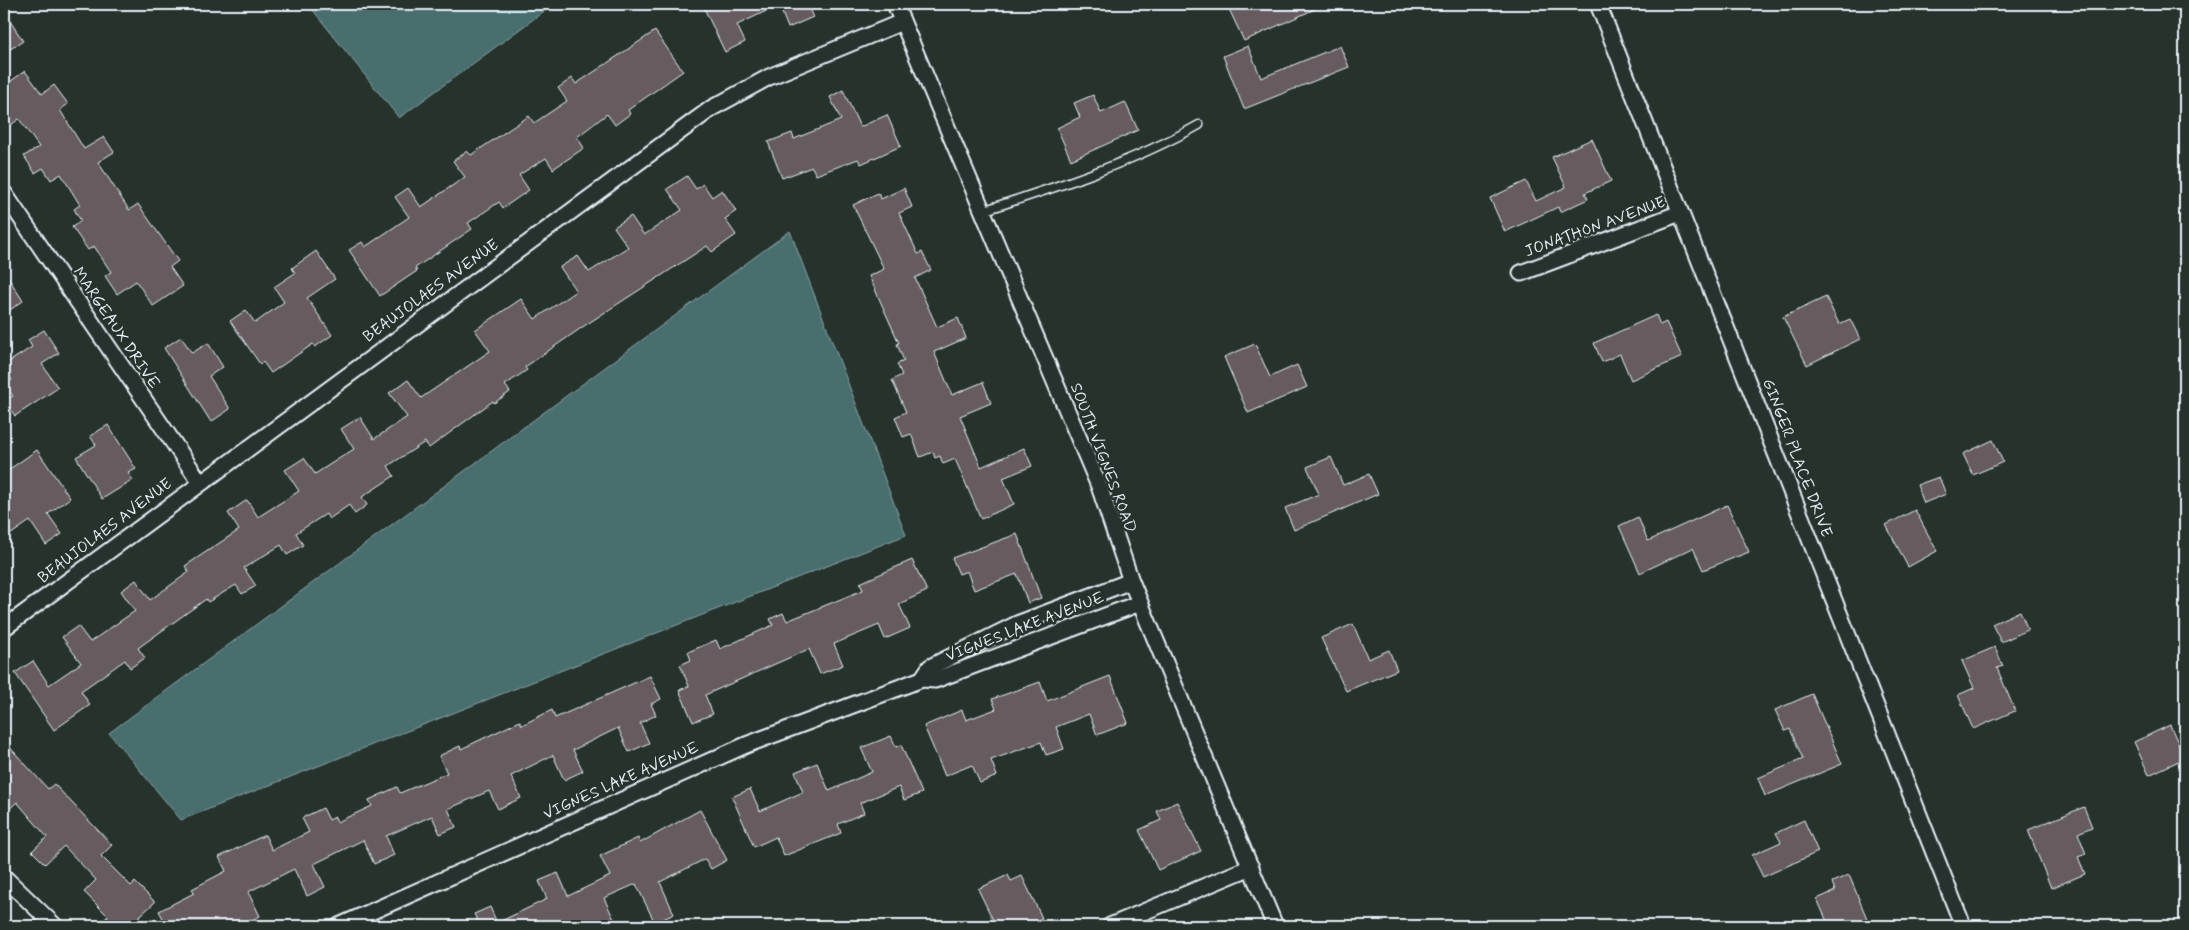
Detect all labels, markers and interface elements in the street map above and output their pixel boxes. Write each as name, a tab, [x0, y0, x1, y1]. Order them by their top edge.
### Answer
street label: JONATHON AVENUE	[1522, 192, 1668, 262]
street label: BEAUJOLAES AVENUE	[359, 235, 503, 347]
street label: MARGEAUX DRIVE	[67, 263, 165, 393]
street label: GINGER PLACE DRIVE	[1757, 376, 1837, 540]
street label: SOUTH VIGNES ROAD	[1065, 380, 1141, 536]
street label: BEAUJOLAES AVENUE	[34, 474, 176, 588]
street label: VIGNES LAKE AVENUE	[943, 587, 1107, 667]
street label: VIGNES LAKE AVENUE	[540, 737, 702, 825]

